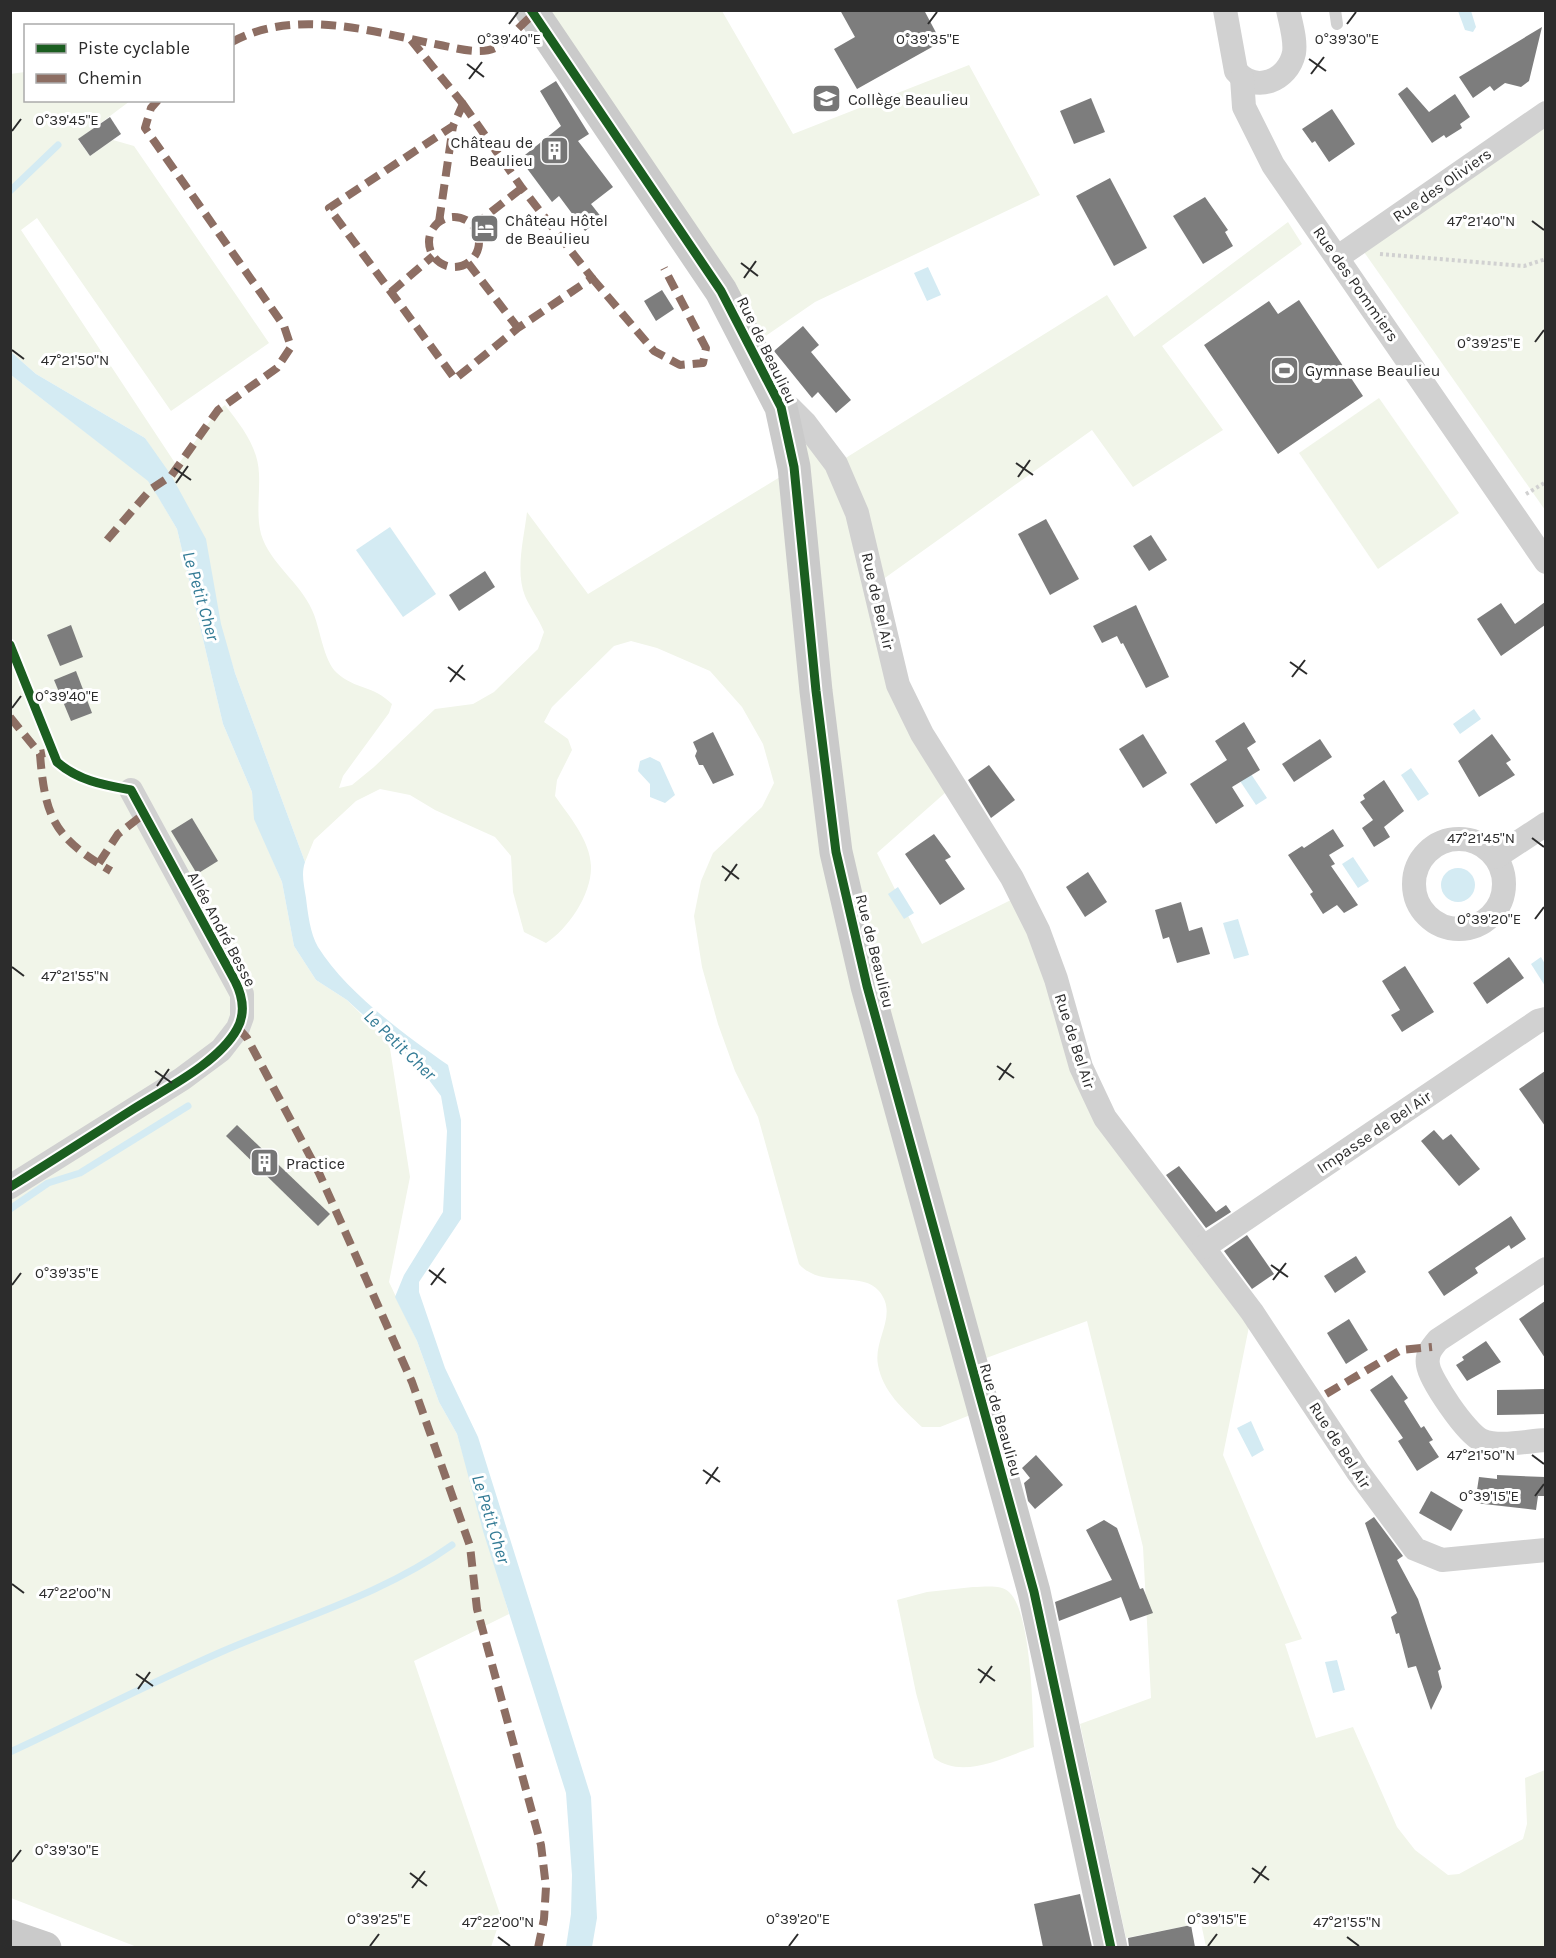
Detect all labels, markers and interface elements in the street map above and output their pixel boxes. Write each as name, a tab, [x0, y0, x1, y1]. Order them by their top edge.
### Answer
legend	[24, 24, 234, 102]
text: 0°39'40"E	[477, 30, 541, 48]
text: 0°39'35"E	[896, 30, 960, 48]
text: 0°39'30"E	[1315, 30, 1379, 48]
text: Piste cyclable	[78, 37, 190, 59]
text: Chemin	[78, 67, 142, 89]
school or university icon: Collège Beaulieu	[811, 83, 843, 115]
place label: Collège Beaulieu	[848, 90, 969, 109]
text: 0°39'45"E	[35, 111, 99, 129]
place label: Château de Beaulieu	[451, 133, 533, 170]
building icon: Château de Beaulieu	[538, 135, 570, 167]
street label: Rue des Oliviers	[1389, 144, 1495, 226]
place label: Château Hôtel de Beaulieu	[505, 211, 608, 248]
text: 47°21'40"N	[1447, 212, 1515, 230]
hotel icon: Château Hôtel de Beaulieu	[468, 213, 500, 245]
street label: Rue des Pommiers	[1309, 223, 1403, 345]
street label: Rue de Beaulieu	[733, 293, 801, 407]
text: 0°39'25"E	[1457, 334, 1521, 352]
text: 47°21'50"N	[41, 351, 109, 369]
sports icon: Gymnase Beaulieu	[1268, 354, 1300, 386]
place label: Gymnase Beaulieu	[1305, 361, 1440, 380]
water label: Le Petit Cher	[178, 549, 225, 644]
street label: Rue de Bel Air	[858, 551, 898, 652]
text: 0°39'40"E	[35, 687, 99, 705]
text: 47°21'45"N	[1447, 829, 1515, 847]
street label: Allée André Besse	[184, 868, 260, 990]
street label: Rue de Beaulieu	[852, 892, 898, 1010]
text: 0°39'20"E	[1457, 910, 1521, 928]
text: 47°21'55"N	[41, 967, 109, 985]
street label: Rue de Bel Air	[1051, 991, 1099, 1091]
water label: Le Petit Cher	[359, 1005, 441, 1085]
street label: Impasse de Bel Air	[1313, 1087, 1435, 1177]
building icon: Practice	[249, 1147, 281, 1179]
place label: Practice	[286, 1154, 345, 1173]
text: 0°39'35"E	[35, 1264, 99, 1282]
street label: Rue de Beaulieu	[976, 1361, 1026, 1479]
street label: Rue de Bel Air	[1305, 1398, 1375, 1492]
text: 47°21'50"N	[1447, 1446, 1515, 1464]
water label: Le Petit Cher	[467, 1472, 515, 1567]
text: 0°39'15"E	[1459, 1487, 1519, 1505]
text: 47°22'00"N	[39, 1584, 111, 1602]
text: 0°39'30"E	[35, 1841, 99, 1859]
text: 0°39'25"E	[347, 1910, 411, 1928]
text: 0°39'20"E	[766, 1910, 830, 1928]
text: 0°39'15"E	[1187, 1910, 1247, 1928]
text: 47°22'00"N	[462, 1913, 534, 1931]
text: 47°21'55"N	[1313, 1913, 1381, 1931]

